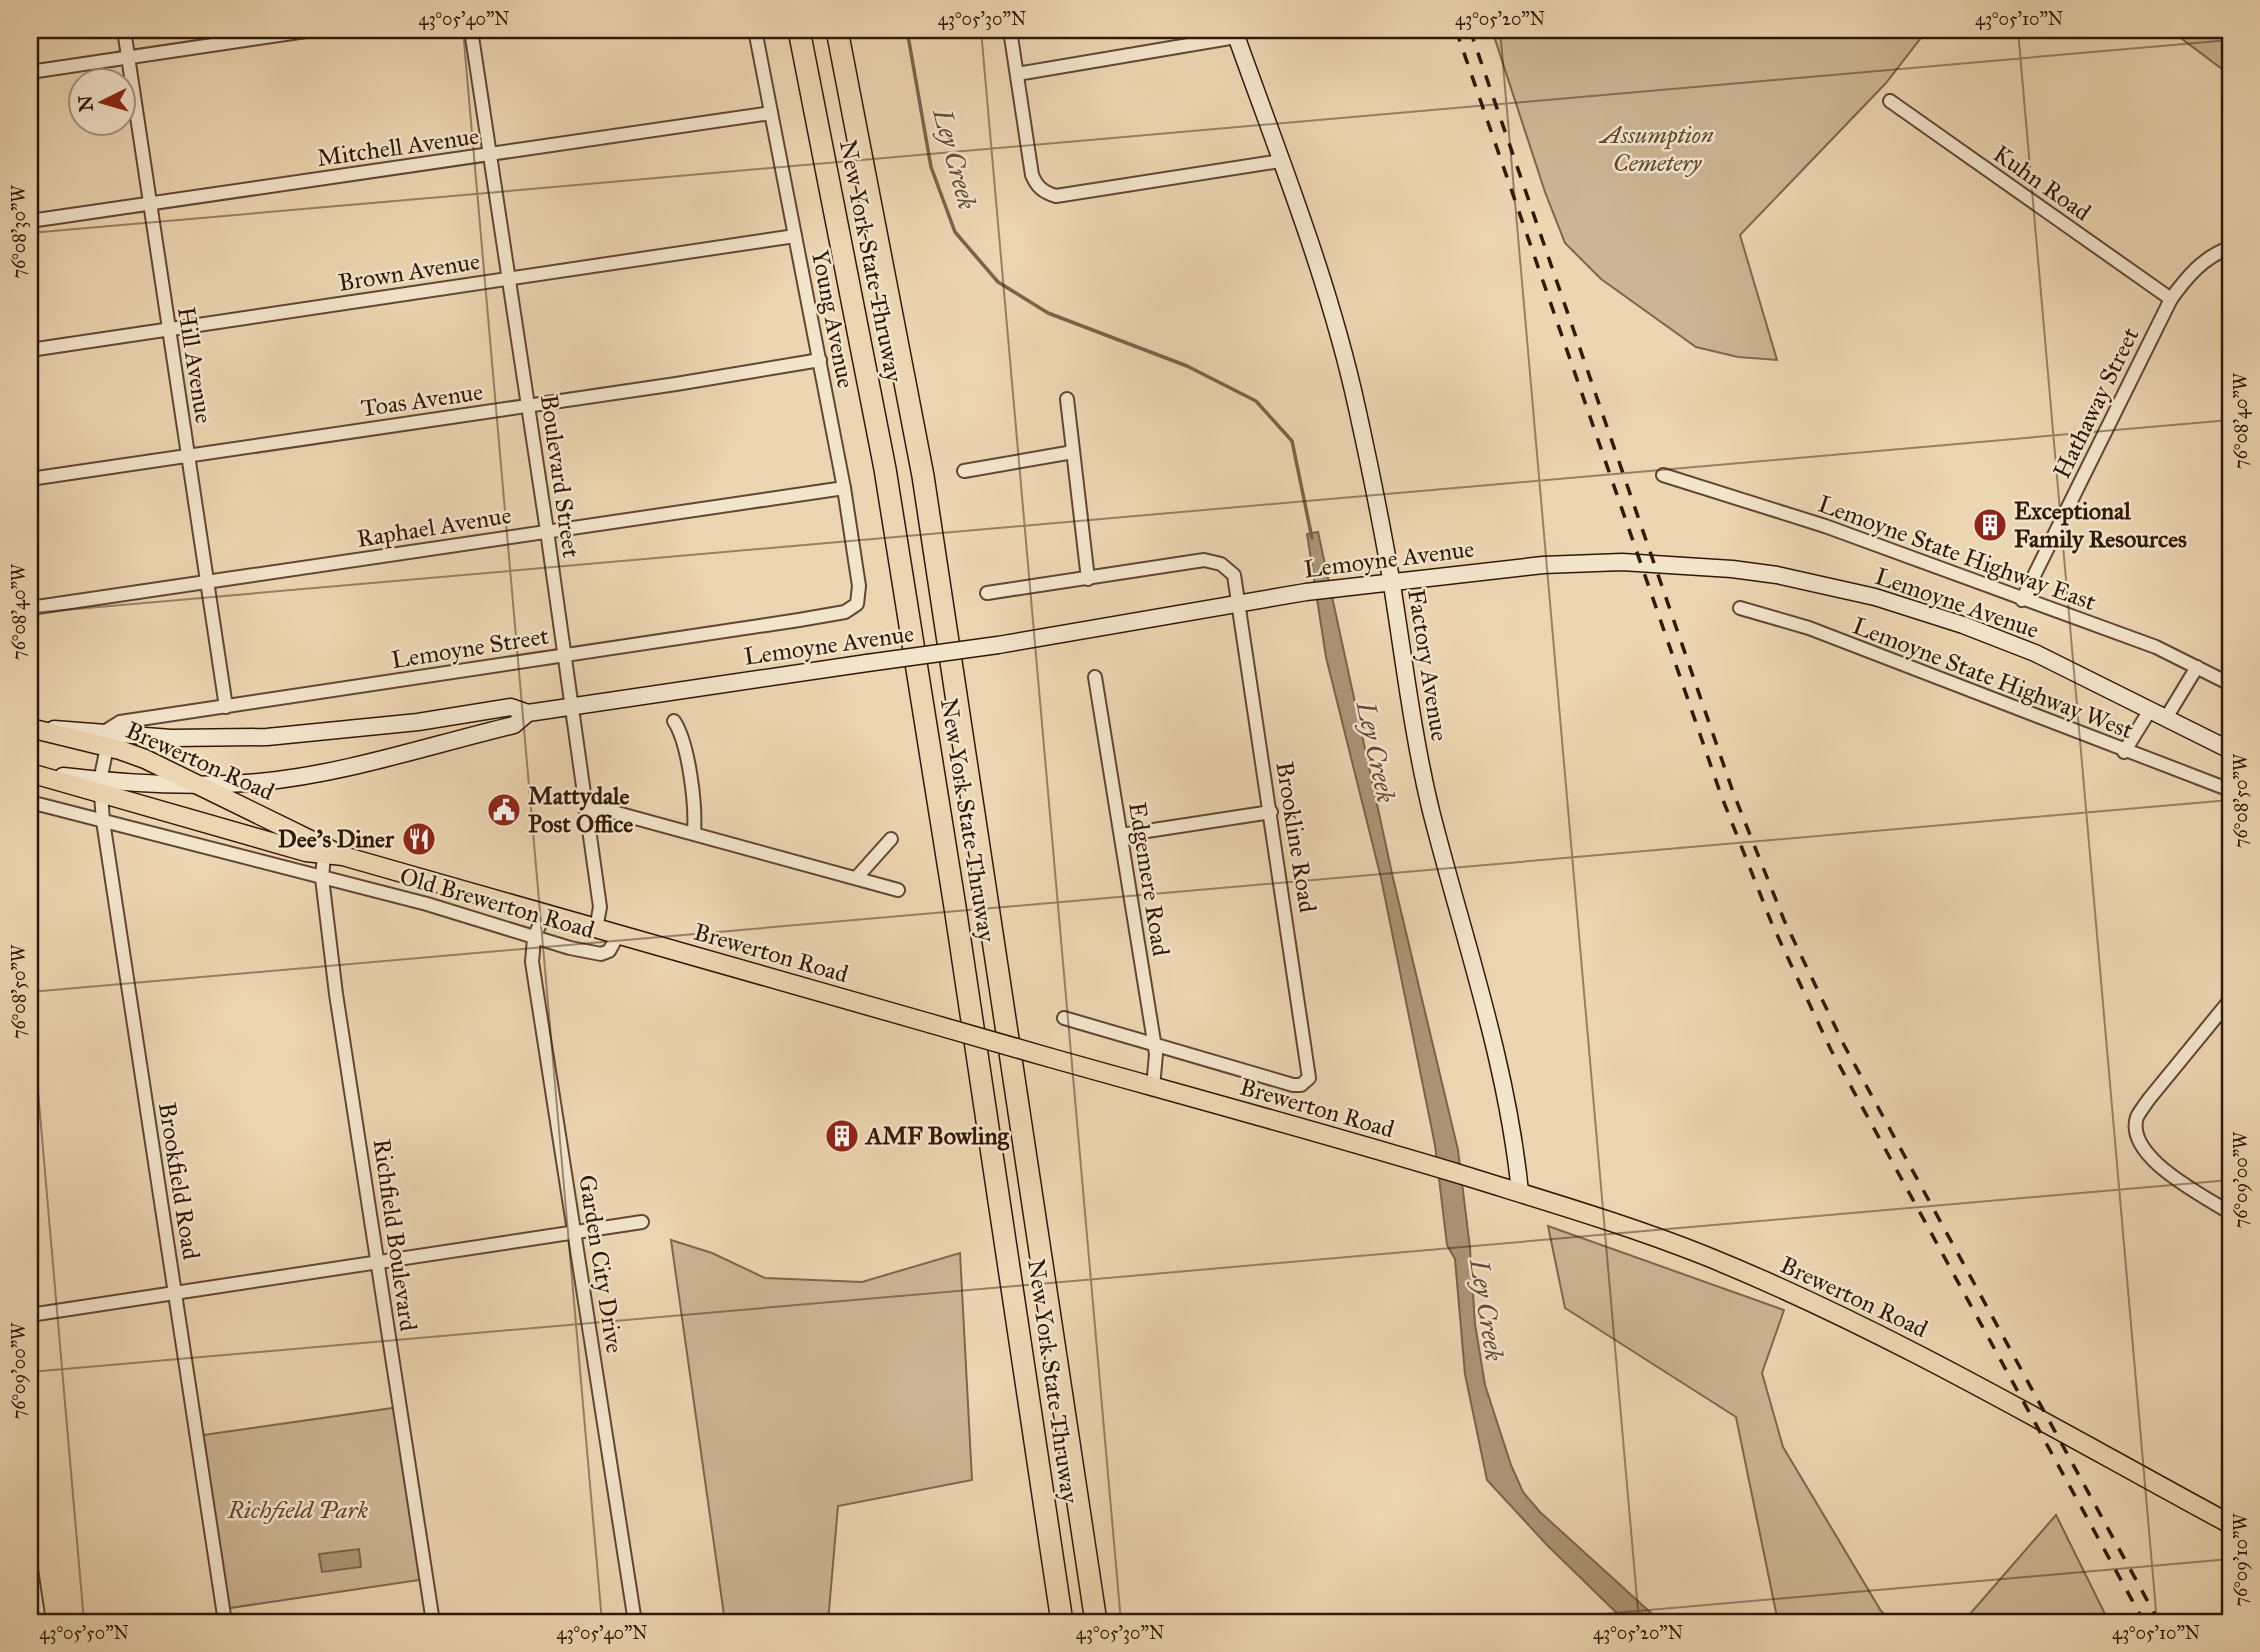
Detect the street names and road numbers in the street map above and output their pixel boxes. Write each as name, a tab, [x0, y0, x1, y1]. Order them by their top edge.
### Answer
street label: Mitchell Avenue	[315, 121, 481, 173]
street label: New York State Thruway	[833, 137, 909, 385]
street label: Kuhn Road	[1988, 139, 2096, 227]
street label: Brown Avenue	[336, 246, 482, 298]
street label: Young Avenue	[805, 247, 861, 391]
street label: Hill Avenue	[171, 305, 219, 425]
street label: Hathaway Street	[2047, 322, 2146, 483]
street label: Toas Avenue	[359, 377, 485, 423]
street label: Boulevard Street	[534, 392, 586, 560]
street label: Lemoyne State Highway East	[1814, 489, 2100, 617]
street label: Raphael Avenue	[355, 500, 513, 554]
street label: Lemoyne Avenue	[1302, 534, 1476, 584]
street label: Lemoyne Avenue	[1871, 561, 2043, 645]
street label: Factory Avenue	[1401, 587, 1455, 743]
street label: Lemoyne State Highway West	[1849, 611, 2138, 746]
street label: Lemoyne Avenue	[742, 618, 916, 672]
street label: Lemoyne Street	[389, 621, 551, 675]
street label: New York State Thruway	[934, 696, 1002, 945]
street label: Brewerton Road	[121, 715, 279, 807]
street label: Brookline Road	[1269, 759, 1323, 915]
street label: Edgemere Road	[1122, 800, 1176, 958]
street label: Old Brewerton Road	[396, 861, 598, 945]
street label: Brewerton Road	[690, 917, 852, 989]
street label: Brewerton Road	[1236, 1072, 1398, 1144]
street label: Brookfield Road	[152, 1100, 206, 1262]
street label: Richfield Boulevard	[367, 1137, 423, 1333]
street label: Garden City Drive	[572, 1173, 630, 1355]
street label: Brewerton Road	[1776, 1250, 1932, 1344]
street label: New York State Thruway	[1021, 1257, 1085, 1506]

